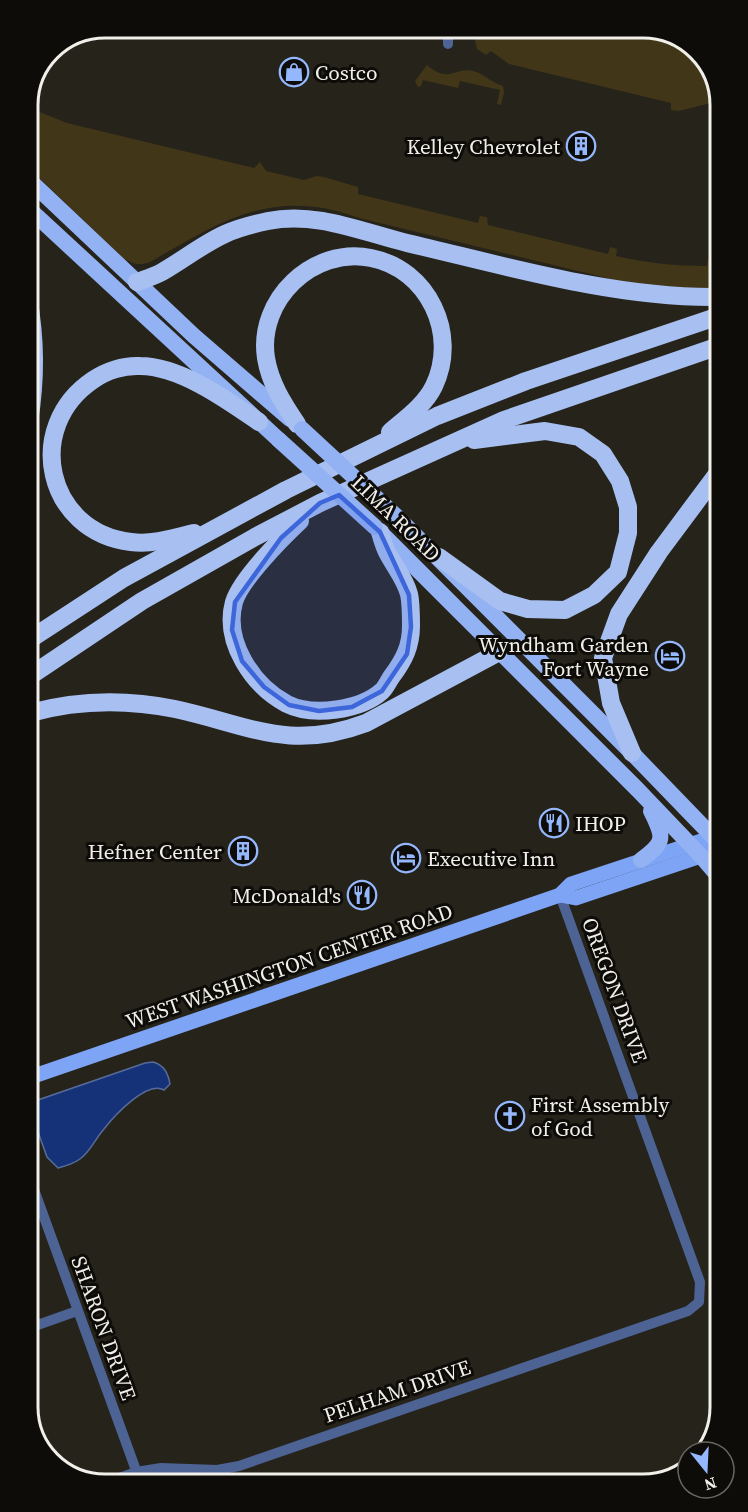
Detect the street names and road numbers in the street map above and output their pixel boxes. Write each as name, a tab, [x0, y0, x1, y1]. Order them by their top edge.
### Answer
street label: LIMA ROAD	[345, 468, 447, 568]
street label: WEST WASHINGTON CENTER ROAD	[122, 896, 456, 1036]
street label: OREGON DRIVE	[575, 913, 655, 1067]
street label: SHARON DRIVE	[64, 1252, 144, 1404]
street label: PELHAM DRIVE	[320, 1352, 474, 1430]

